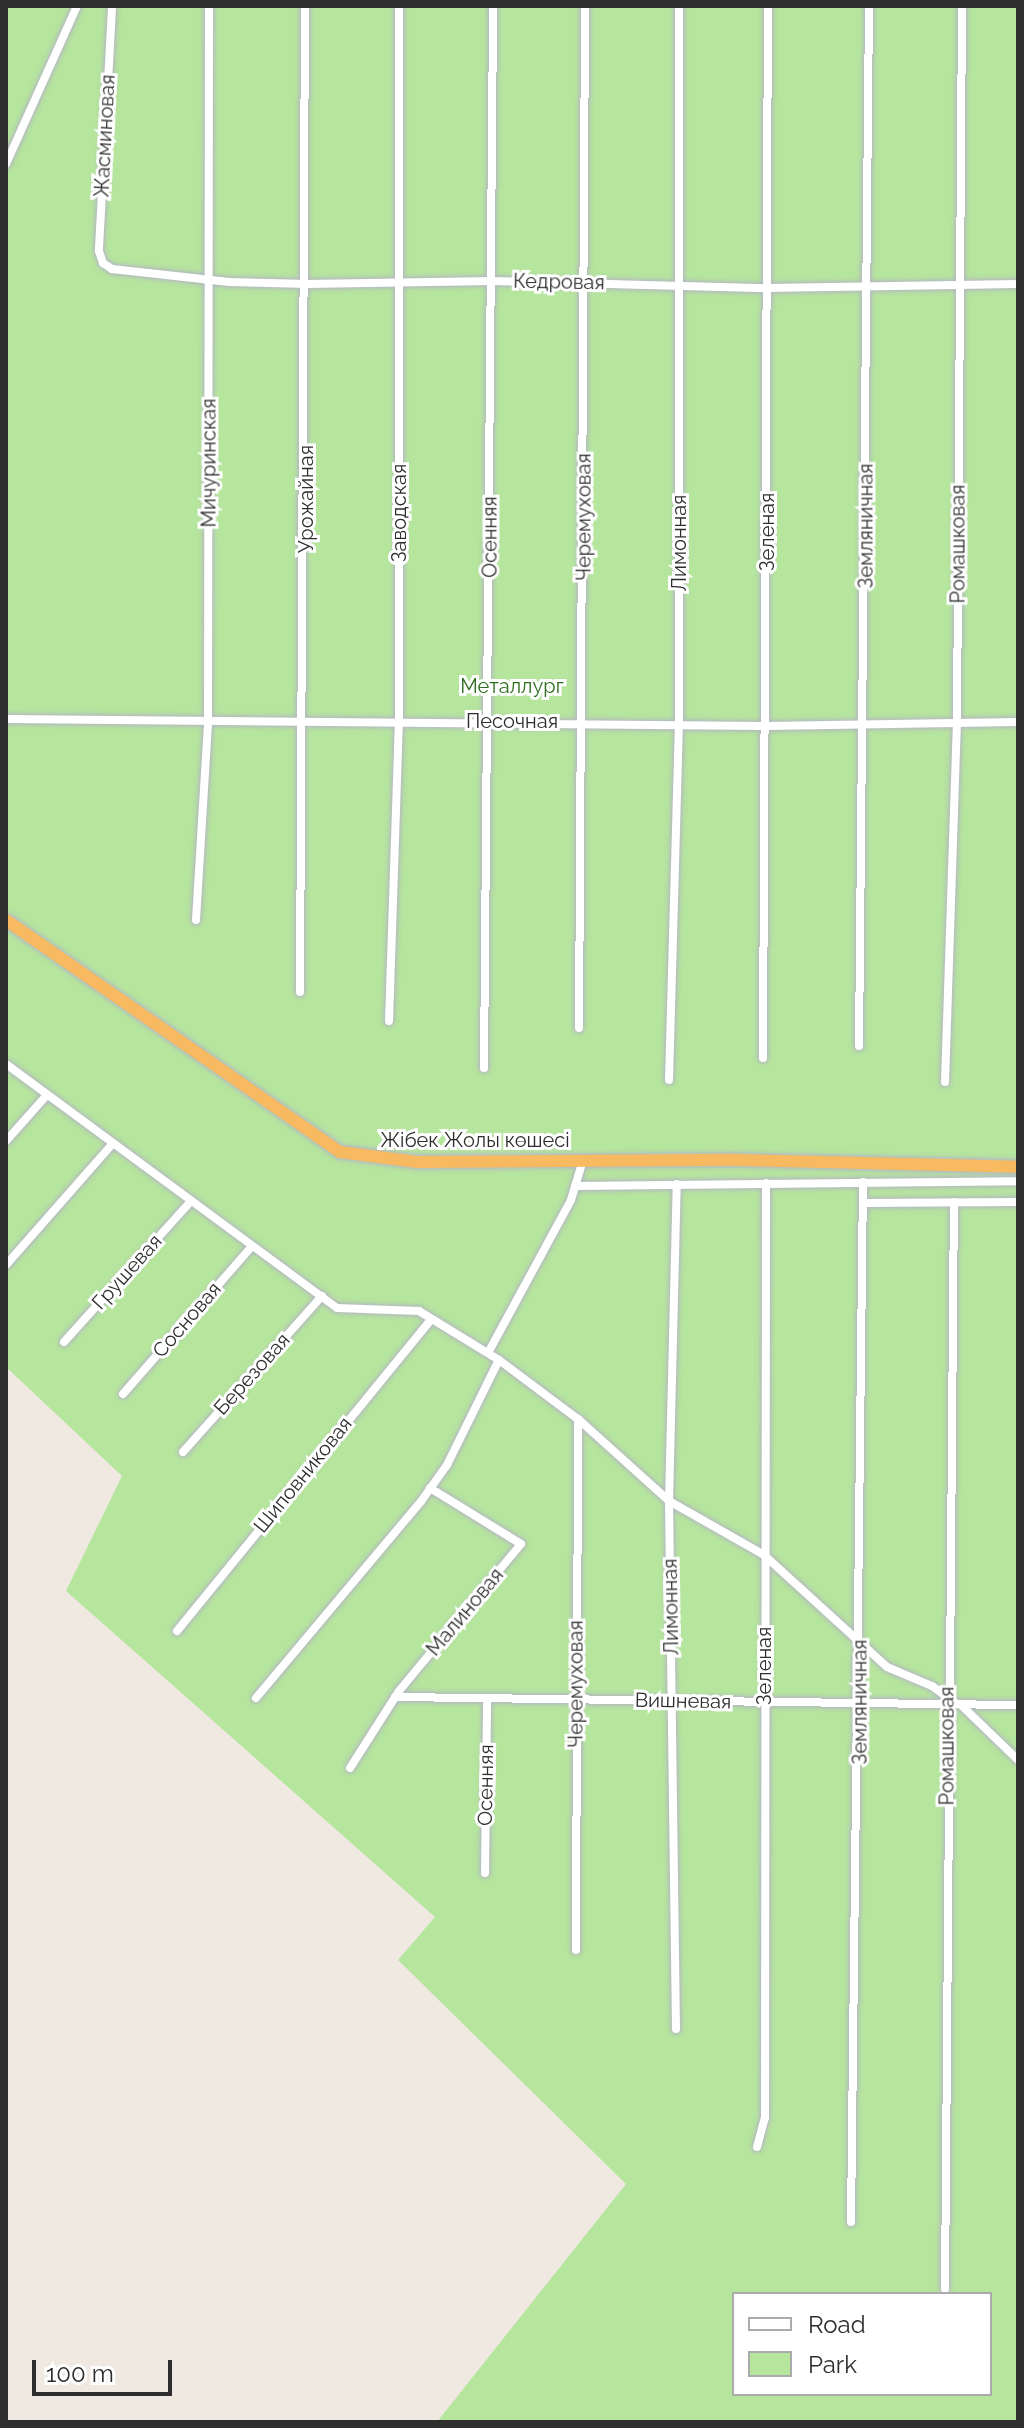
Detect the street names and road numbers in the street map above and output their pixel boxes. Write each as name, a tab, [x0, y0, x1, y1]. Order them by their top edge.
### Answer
street label: Жасминовая	[90, 74, 120, 198]
street label: Кедровая	[513, 269, 605, 295]
street label: Мичуринская	[197, 398, 221, 528]
street label: Урожайная	[294, 445, 318, 553]
street label: Черемуховая	[572, 453, 596, 581]
street label: Земляничная	[854, 463, 878, 589]
street label: Заводская	[387, 464, 411, 562]
street label: Ромашковая	[946, 485, 970, 603]
street label: Зеленая	[755, 493, 779, 571]
street label: Лимонная	[667, 495, 691, 591]
street label: Осенняя	[478, 496, 502, 578]
street label: Песочная	[466, 709, 558, 733]
street label: Жібек Жолы көшесі	[380, 1128, 570, 1152]
street label: Грушевая	[87, 1229, 167, 1315]
street label: Сосновая	[148, 1277, 226, 1363]
street label: Березовая	[209, 1328, 295, 1420]
street label: Шиповниковая	[249, 1412, 357, 1538]
street label: Лимонная	[658, 1558, 684, 1656]
street label: Малиновая	[421, 1563, 509, 1661]
street label: Черемуховая	[564, 1620, 588, 1748]
street label: Зеленая	[752, 1627, 776, 1705]
street label: Земляничная	[848, 1639, 872, 1765]
street label: Ромашковая	[935, 1687, 959, 1805]
street label: Вишневая	[635, 1688, 731, 1714]
street label: Осенняя	[473, 1744, 499, 1826]

